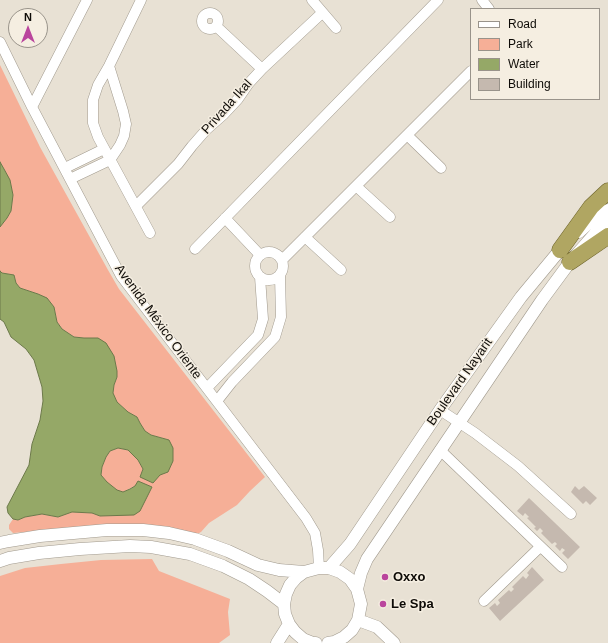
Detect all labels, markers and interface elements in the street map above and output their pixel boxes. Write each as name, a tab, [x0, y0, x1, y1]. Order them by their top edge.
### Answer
north arrow	[8, 8, 48, 48]
legend	[470, 8, 600, 100]
text: N	[24, 11, 32, 23]
text: Road	[508, 17, 537, 31]
text: Park	[508, 37, 533, 51]
text: Water	[508, 57, 540, 71]
street label: Privada Ikal	[198, 77, 256, 137]
text: Building	[508, 77, 551, 91]
street label: Avenida México Oriente	[111, 262, 205, 382]
street label: Boulevard Nayarit	[424, 335, 496, 429]
place label: Oxxo	[393, 569, 426, 585]
marker: Oxxo	[380, 572, 390, 582]
place label: Le Spa	[391, 596, 434, 612]
marker: Le Spa	[378, 599, 388, 609]

